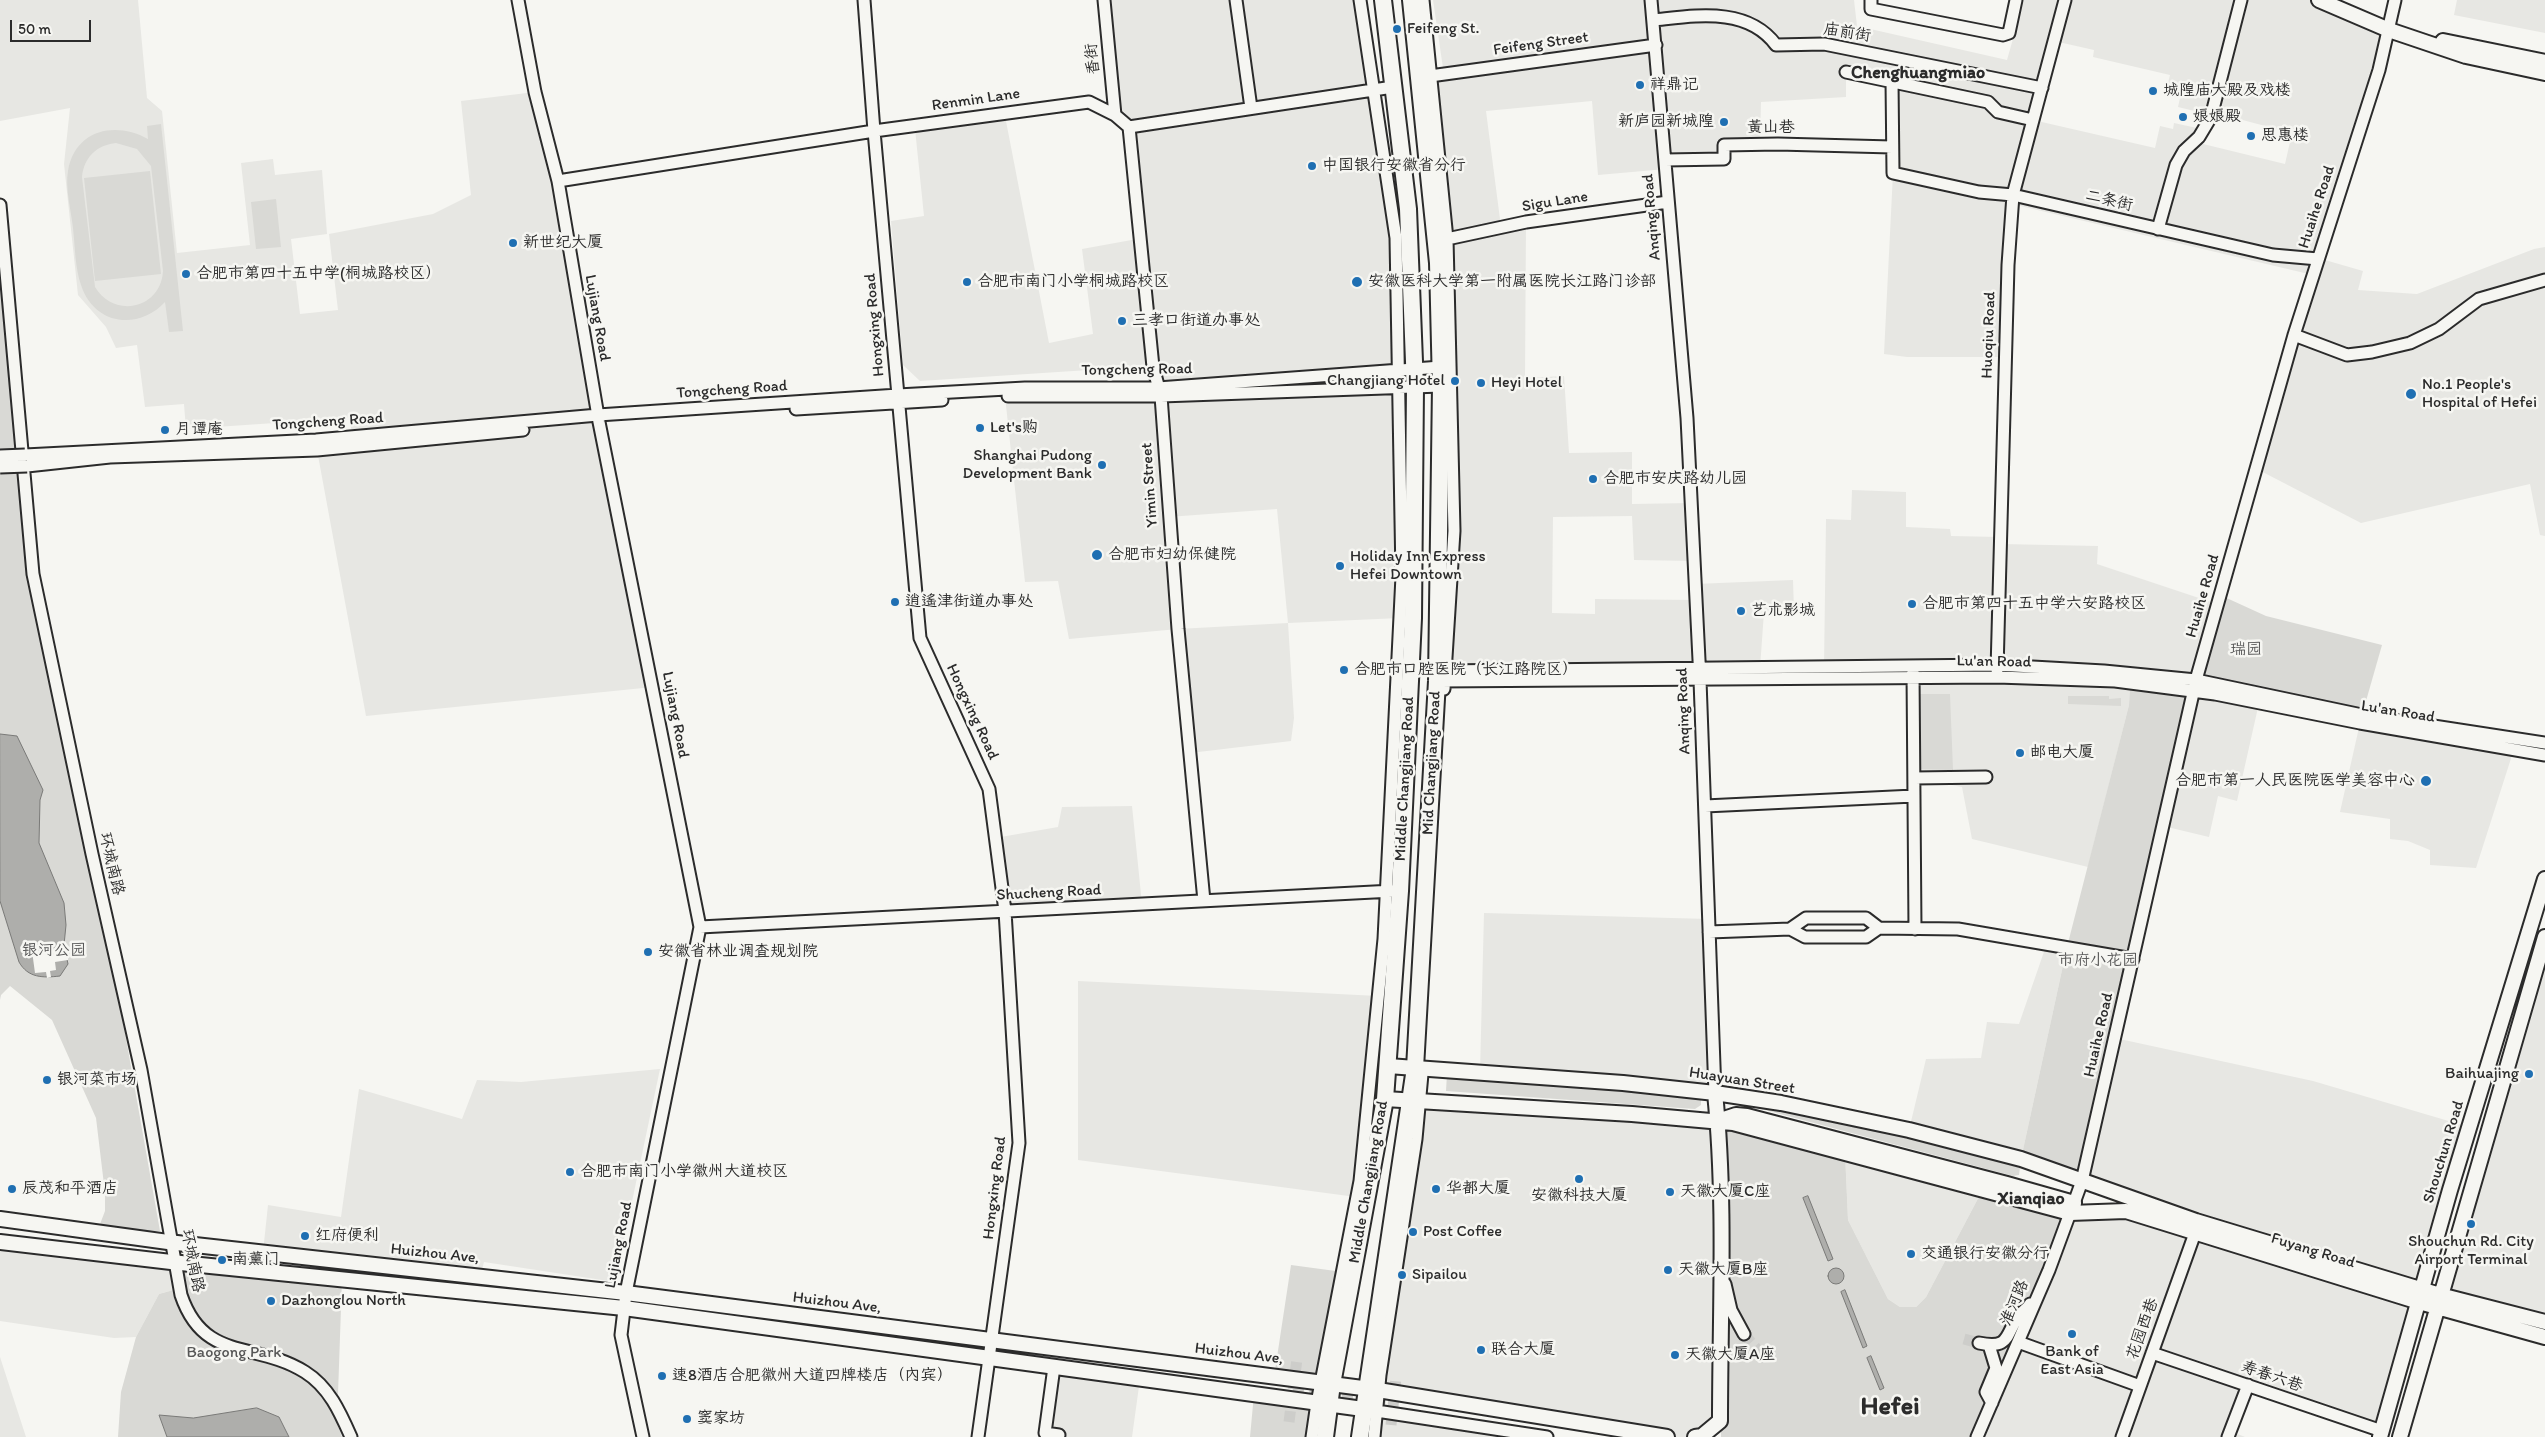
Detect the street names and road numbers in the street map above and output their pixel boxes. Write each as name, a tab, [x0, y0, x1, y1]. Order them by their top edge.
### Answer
street label: 庙前街	[1822, 20, 1872, 46]
street label: Feifeng Street	[1492, 28, 1590, 60]
street label: 香街	[1082, 42, 1104, 76]
street label: Renmin Lane	[931, 84, 1021, 116]
street label: 黄山巷	[1747, 118, 1795, 138]
street label: Huaihe Road	[2295, 163, 2339, 251]
street label: Anqing Road	[1639, 173, 1665, 261]
street label: 二条街	[2083, 186, 2135, 216]
street label: Sigu Lane	[1521, 187, 1589, 217]
street label: Lujiang Road	[580, 273, 614, 363]
street label: Hongxing Road	[861, 273, 889, 377]
street label: Huoqiu Road	[1978, 291, 2000, 379]
street label: Tongcheng Road	[1081, 359, 1193, 381]
street label: Tongcheng Road	[676, 377, 788, 403]
street label: Tongcheng Road	[272, 409, 384, 435]
street label: Yimin Street	[1137, 442, 1163, 528]
street label: Huaihe Road	[2182, 552, 2224, 640]
street label: Lu'an Road	[1956, 652, 2032, 672]
street label: Hongxing Road	[941, 661, 1003, 763]
street label: Anqing Road	[1673, 667, 1695, 755]
street label: Lujiang Road	[657, 670, 693, 760]
street label: Mid Changjiang Road	[1419, 690, 1445, 836]
street label: Middle Changjiang Road	[1391, 696, 1419, 862]
street label: Lu'an Road	[2360, 697, 2436, 727]
street label: 环城南路	[94, 831, 128, 897]
street label: Shucheng Road	[996, 881, 1102, 905]
street label: Huaihe Road	[2080, 991, 2118, 1079]
street label: Huayuan Street	[1688, 1063, 1796, 1099]
street label: Shouchun Road	[2419, 1098, 2469, 1206]
street label: Middle Changjiang Road	[1345, 1099, 1393, 1265]
street label: Hongxing Road	[979, 1135, 1011, 1241]
street label: Lujiang Road	[601, 1200, 637, 1290]
street label: 环城南路	[176, 1228, 208, 1294]
street label: Fuyang Road	[2269, 1229, 2357, 1273]
street label: Huizhou Ave,	[390, 1240, 480, 1268]
street label: 淮河路	[1997, 1277, 2033, 1329]
street label: Huizhou Ave,	[792, 1288, 882, 1318]
street label: 花园西巷	[2123, 1296, 2163, 1362]
street label: Huizhou Ave,	[1194, 1339, 1284, 1369]
street label: 寿春六巷	[2239, 1358, 2305, 1396]

